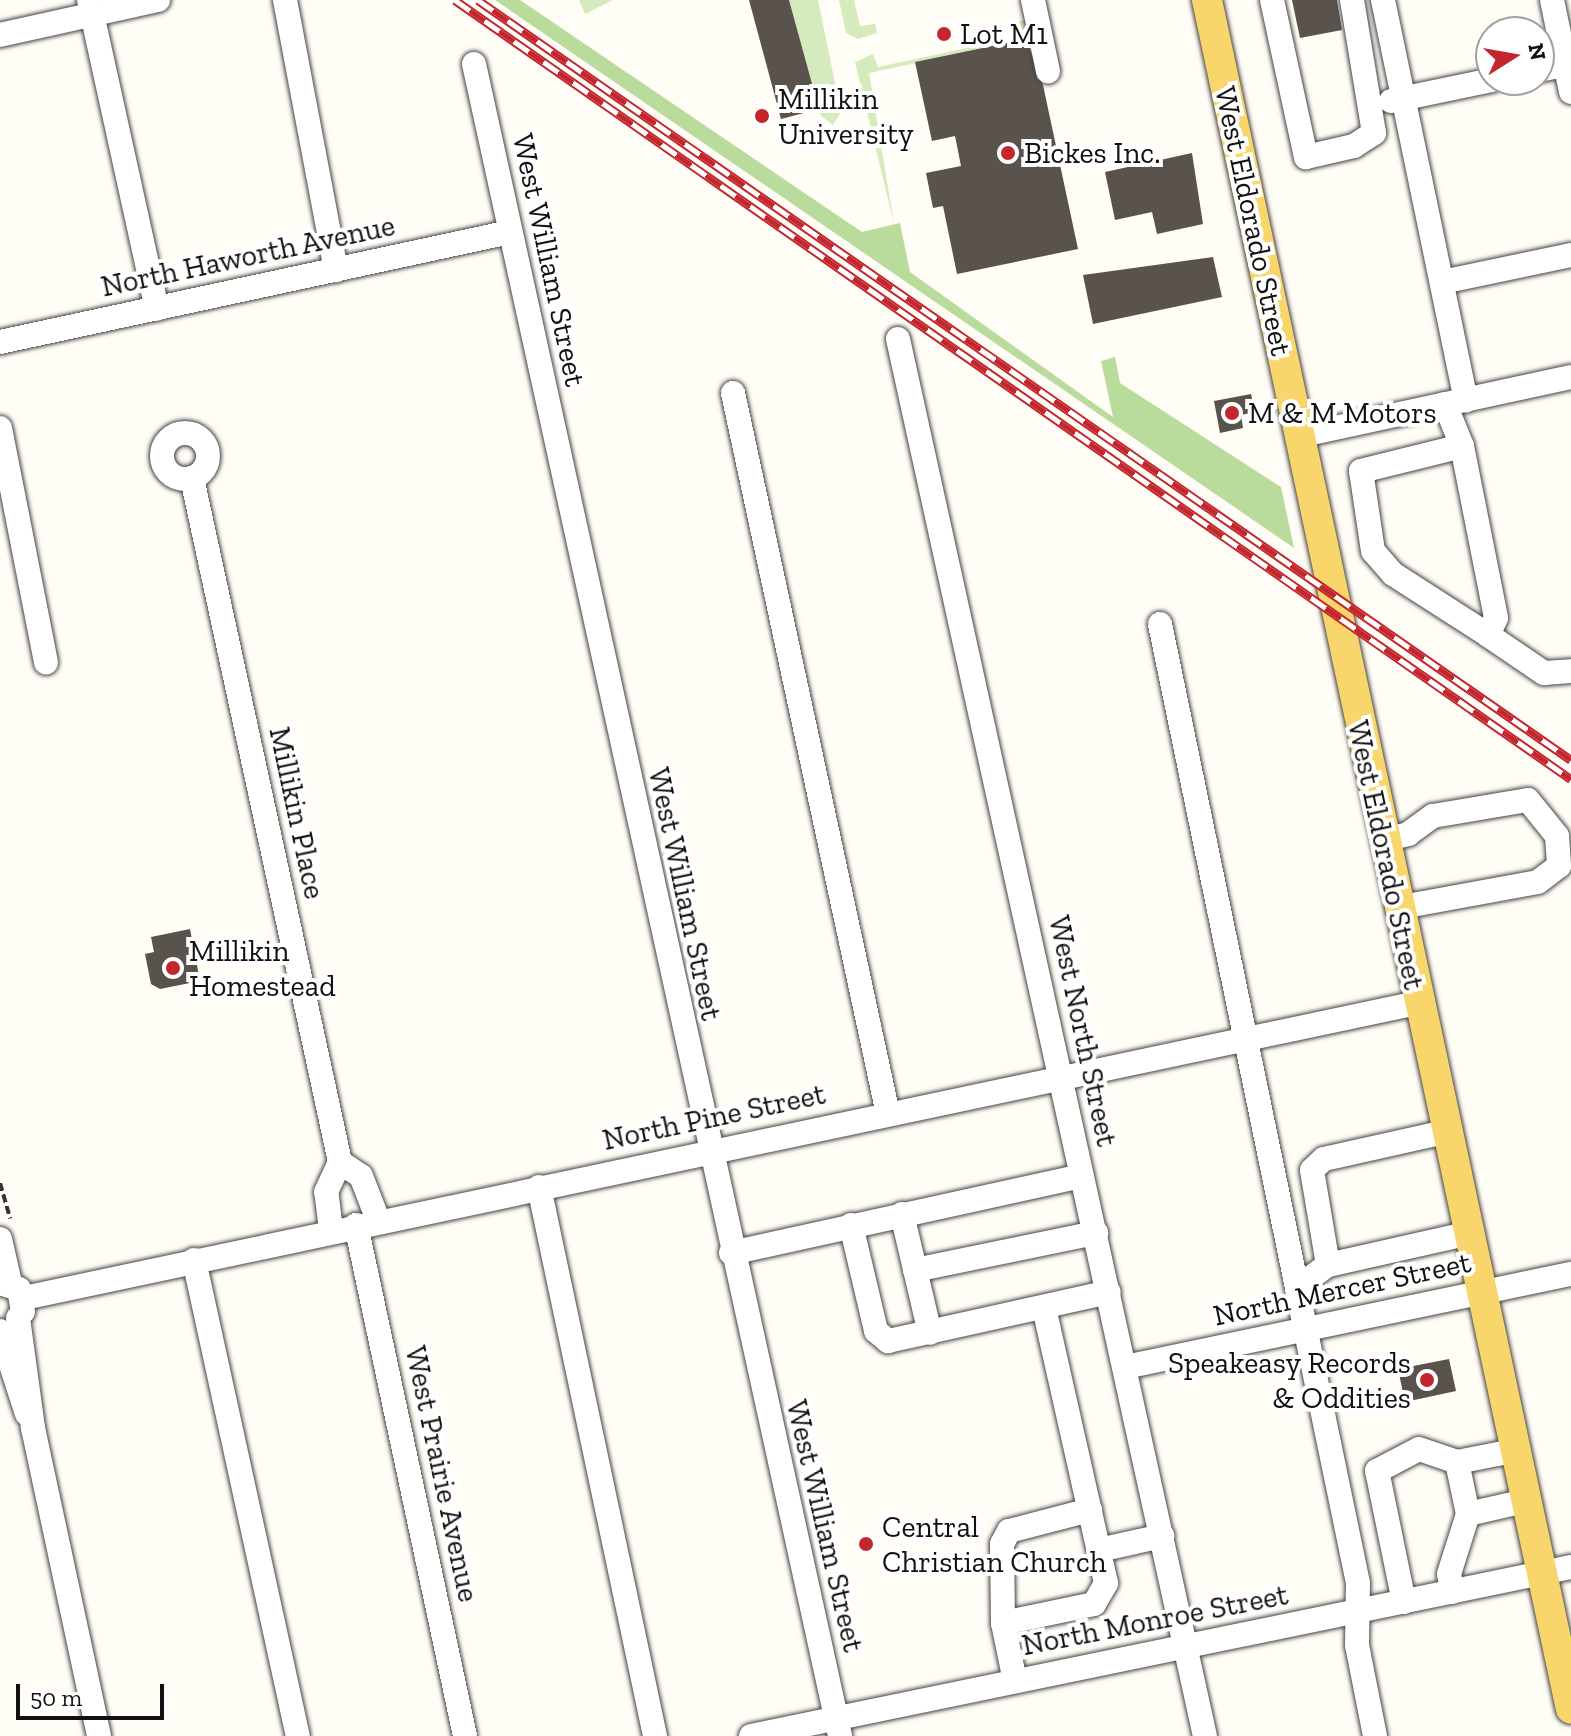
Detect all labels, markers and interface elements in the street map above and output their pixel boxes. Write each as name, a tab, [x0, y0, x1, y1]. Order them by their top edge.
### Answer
place label: Lot M1	[960, 16, 1048, 52]
north arrow	[1475, 16, 1555, 96]
marker: Lot M1	[935, 25, 953, 43]
text: N	[1522, 41, 1552, 62]
place label: Millikin University	[778, 81, 913, 152]
street label: West Eldorado Street	[1207, 83, 1299, 359]
marker: Millikin University	[753, 107, 771, 125]
street label: West William Street	[505, 130, 593, 390]
place label: Bickes Inc.	[1024, 135, 1161, 171]
marker: Bickes Inc.	[999, 144, 1017, 162]
street label: North Haworth Avenue	[97, 207, 399, 305]
place label: M & M Motors	[1248, 395, 1437, 431]
marker: M & M Motors	[1223, 404, 1241, 422]
street label: West Eldorado Street	[1340, 717, 1432, 993]
street label: Millikin Place	[261, 724, 333, 902]
street label: West William Street	[641, 764, 729, 1024]
street label: West North Street	[1041, 912, 1125, 1150]
place label: Millikin Homestead	[189, 933, 336, 1004]
marker: Millikin Homestead	[164, 959, 182, 977]
street label: North Pine Street	[599, 1076, 829, 1158]
street label: North Mercer Street	[1210, 1244, 1474, 1334]
street label: West Prairie Avenue	[397, 1342, 487, 1606]
place label: Speakeasy Records & Oddities	[1167, 1345, 1411, 1416]
marker: Speakeasy Records & Oddities	[1418, 1371, 1436, 1389]
street label: West William Street	[778, 1396, 872, 1656]
place label: Central Christian Church	[882, 1509, 1107, 1580]
marker: Central Christian Church	[857, 1535, 875, 1553]
street label: North Monroe Street	[1019, 1577, 1291, 1663]
scale bar	[20, 1668, 168, 1718]
text: 50 m	[30, 1683, 82, 1712]

